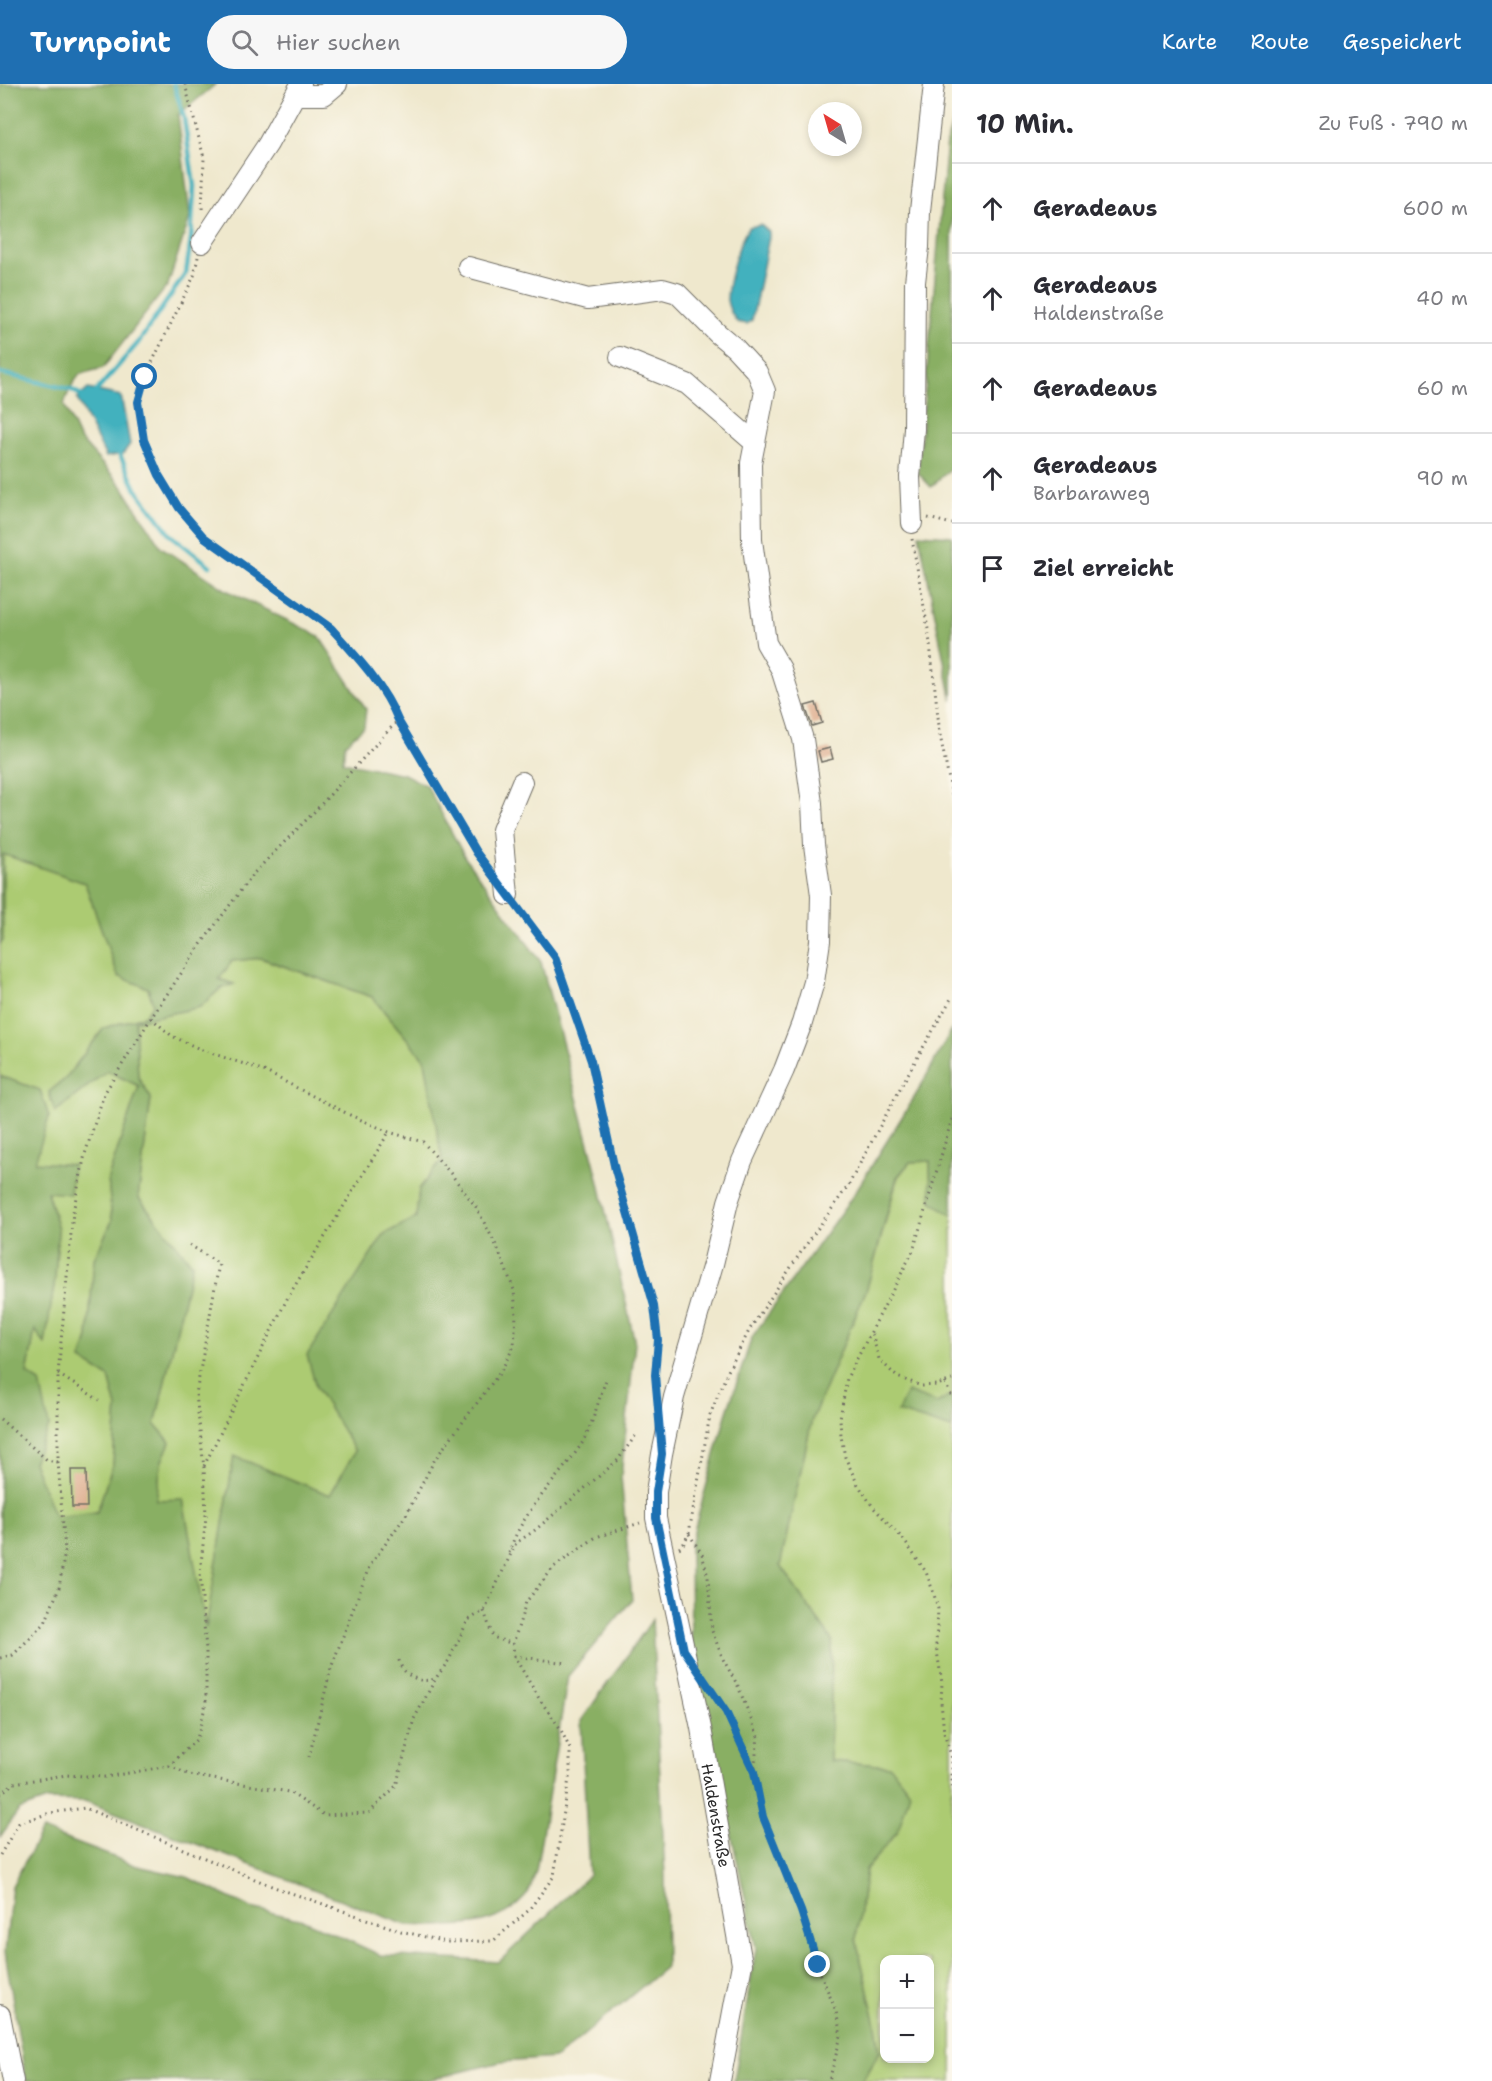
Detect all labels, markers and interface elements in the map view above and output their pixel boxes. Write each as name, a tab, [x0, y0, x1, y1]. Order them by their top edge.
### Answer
search box	[207, 15, 627, 69]
text: Turnpoint	[30, 23, 171, 61]
icon: search	[228, 26, 261, 59]
text: Hier suchen	[276, 28, 400, 57]
text: Karte	[1162, 28, 1217, 56]
text: Route	[1250, 28, 1309, 56]
text: Gespeichert	[1342, 28, 1462, 56]
north arrow	[808, 102, 862, 156]
text: 10 Min.	[976, 106, 1074, 141]
text: Zu Fuß · 790 m	[1318, 110, 1468, 136]
icon: ahead	[976, 192, 1009, 225]
text: Geradeaus	[1033, 194, 1157, 223]
text: 600 m	[1403, 195, 1468, 221]
text: Geradeaus	[1033, 271, 1157, 300]
icon: ahead	[976, 282, 1009, 315]
text: 40 m	[1416, 285, 1468, 311]
text: Haldenstraße	[1033, 300, 1164, 326]
route start	[131, 363, 157, 389]
icon: ahead	[976, 372, 1009, 405]
text: Geradeaus	[1033, 374, 1157, 403]
text: 60 m	[1416, 375, 1468, 401]
text: Geradeaus	[1033, 451, 1157, 480]
icon: ahead	[976, 462, 1009, 495]
text: 90 m	[1416, 465, 1468, 491]
text: Barbaraweg	[1033, 480, 1150, 506]
icon: arrive	[976, 552, 1009, 585]
text: Ziel erreicht	[1033, 554, 1174, 583]
street label: Haldenstraße	[697, 1762, 736, 1869]
route end	[804, 1951, 830, 1977]
map controls	[880, 1955, 934, 2063]
button: +	[880, 1955, 934, 2009]
button: −	[880, 2009, 934, 2063]

